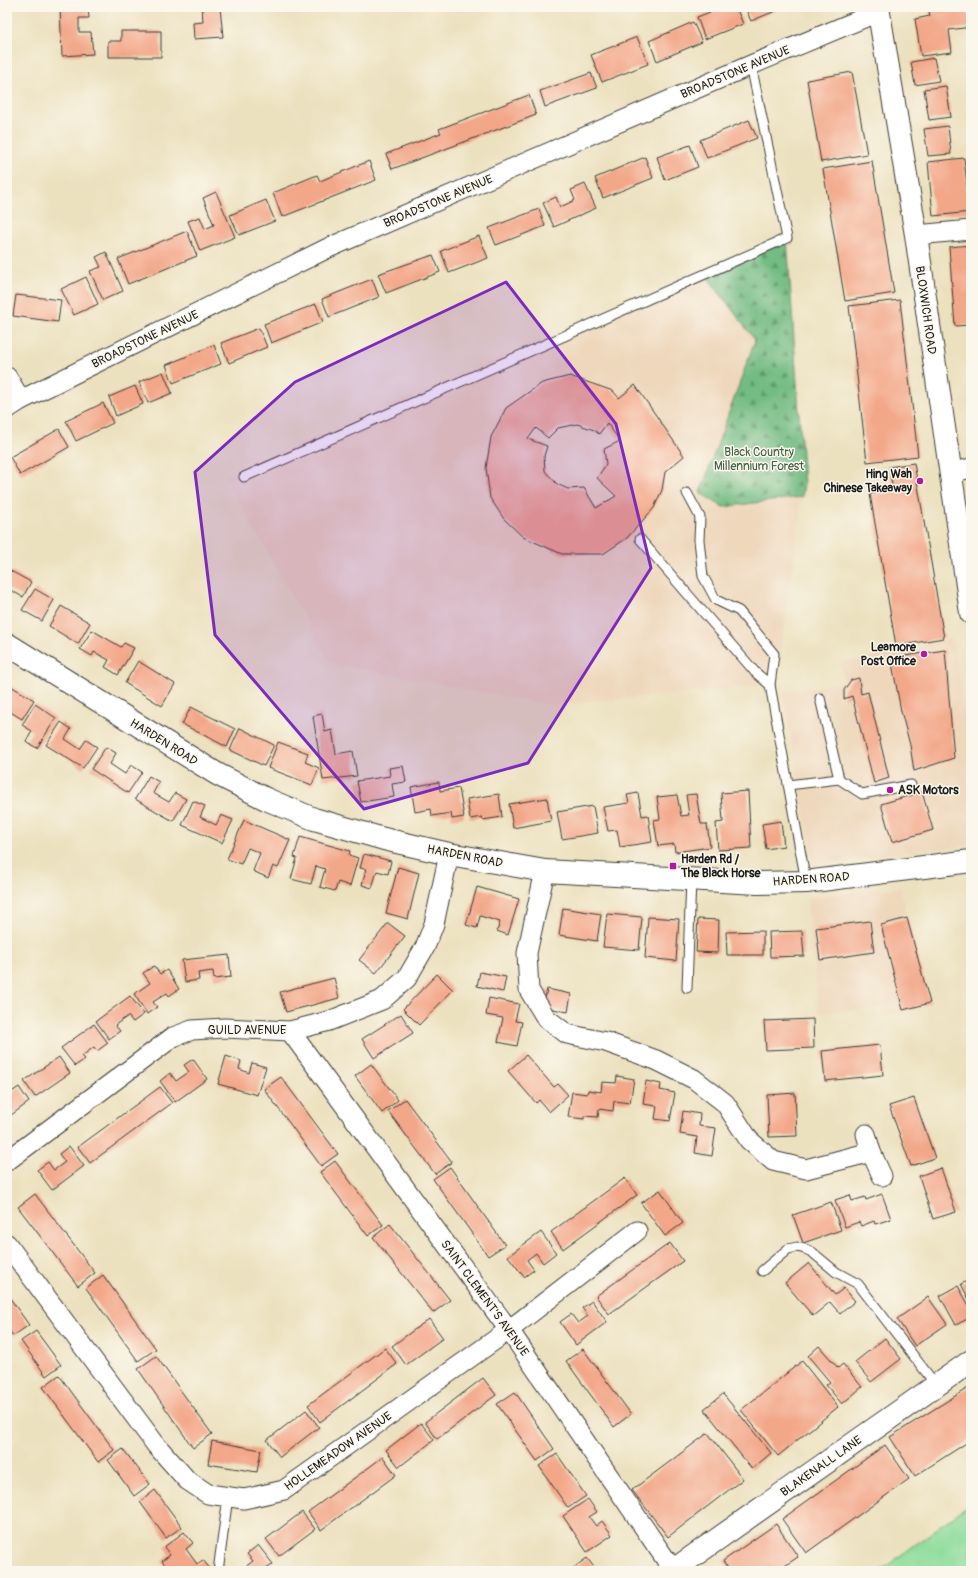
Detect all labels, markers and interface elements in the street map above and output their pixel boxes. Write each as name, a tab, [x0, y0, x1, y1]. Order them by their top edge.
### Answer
street label: BROADSTONE AVENUE	[678, 43, 792, 102]
street label: BROADSTONE AVENUE	[381, 172, 495, 231]
street label: BLOXWICH ROAD	[912, 265, 939, 356]
street label: BROADSTONE AVENUE	[89, 307, 201, 372]
park label: Black Country Millennium Forest	[714, 445, 804, 474]
place label: Hing Wah Chinese Takeaway	[823, 467, 913, 496]
marker: Hing Wah Chinese Takeaway	[915, 476, 925, 486]
place label: Leamore Post Office	[861, 640, 917, 669]
marker: Leamore Post Office	[919, 649, 929, 659]
street label: HARDEN ROAD	[127, 716, 201, 769]
place label: ASK Motors	[898, 783, 959, 798]
marker: ASK Motors	[885, 785, 895, 795]
street label: HARDEN ROAD	[426, 842, 505, 871]
place label: Harden Rd / The Black Horse	[680, 852, 761, 881]
marker: Harden Rd / The Black Horse	[668, 861, 678, 871]
street label: HARDEN ROAD	[772, 869, 850, 890]
street label: GUILD AVENUE	[208, 1023, 286, 1038]
street label: SAINT CLEMENT'S AVENUE	[437, 1237, 532, 1359]
street label: HOLLEMEADOW AVENUE	[282, 1409, 395, 1494]
street label: BLAKENALL LANE	[778, 1433, 865, 1500]

